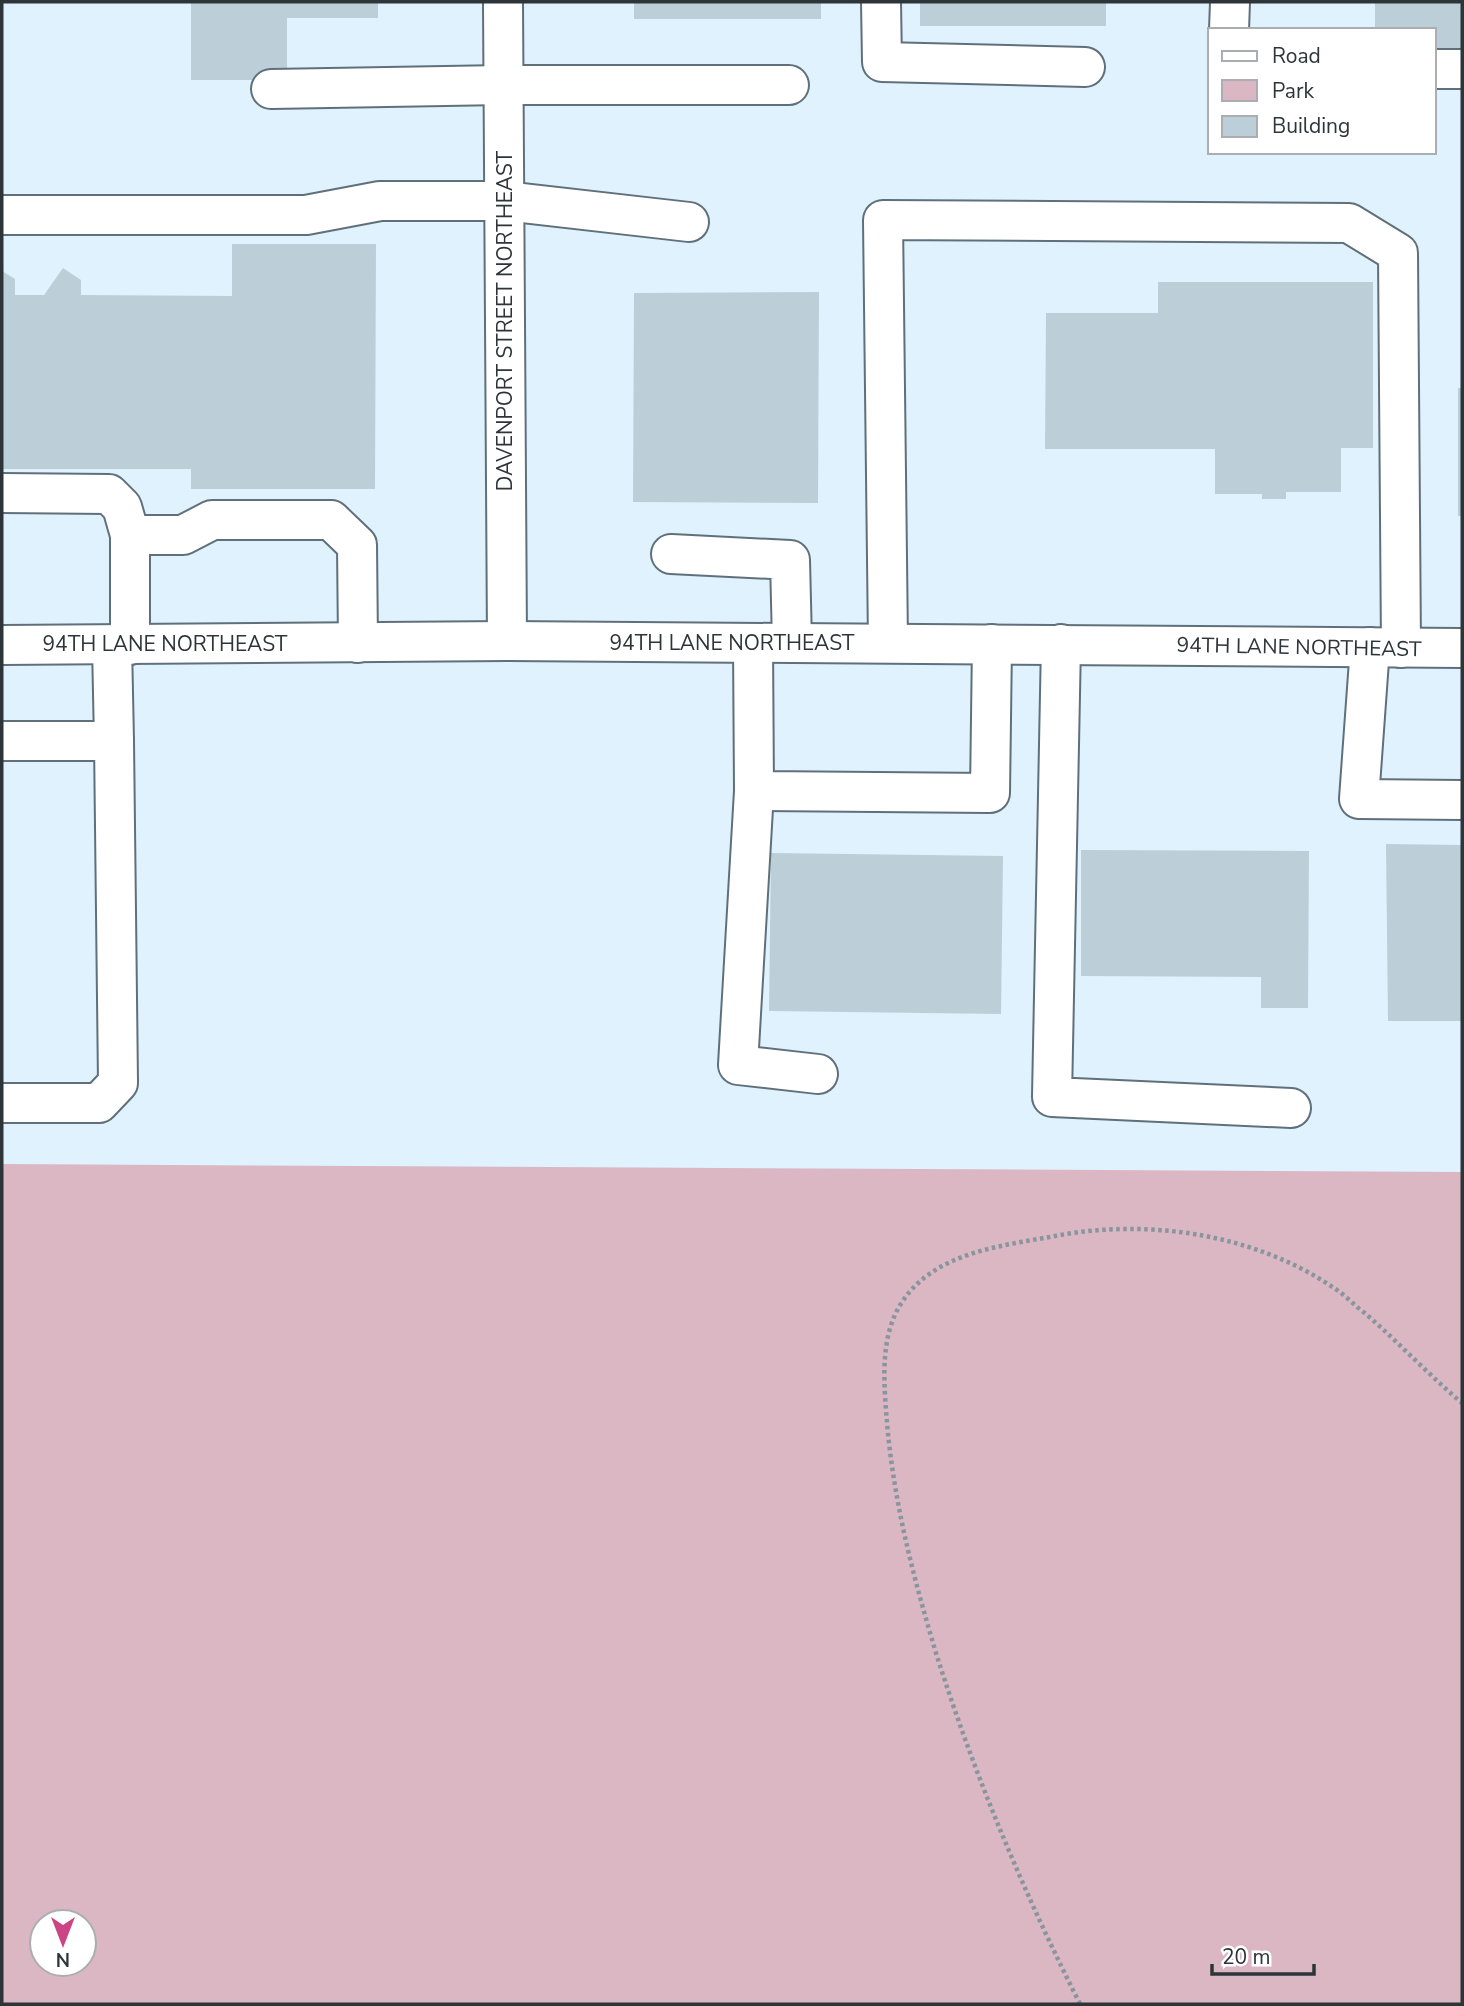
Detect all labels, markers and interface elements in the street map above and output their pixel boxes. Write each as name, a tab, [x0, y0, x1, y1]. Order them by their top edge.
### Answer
legend	[1208, 28, 1436, 154]
text: Road	[1272, 42, 1321, 70]
text: Park	[1272, 77, 1314, 105]
text: Building	[1272, 112, 1350, 140]
street label: DAVENPORT STREET NORTHEAST	[491, 150, 519, 491]
street label: 94TH LANE NORTHEAST	[610, 629, 855, 657]
street label: 94TH LANE NORTHEAST	[43, 630, 288, 658]
street label: 94TH LANE NORTHEAST	[1176, 631, 1422, 663]
north arrow	[28, 1908, 98, 1978]
scale bar	[1212, 1932, 1314, 1976]
text: 20 m	[1222, 1943, 1271, 1971]
text: N	[56, 1946, 70, 1972]

